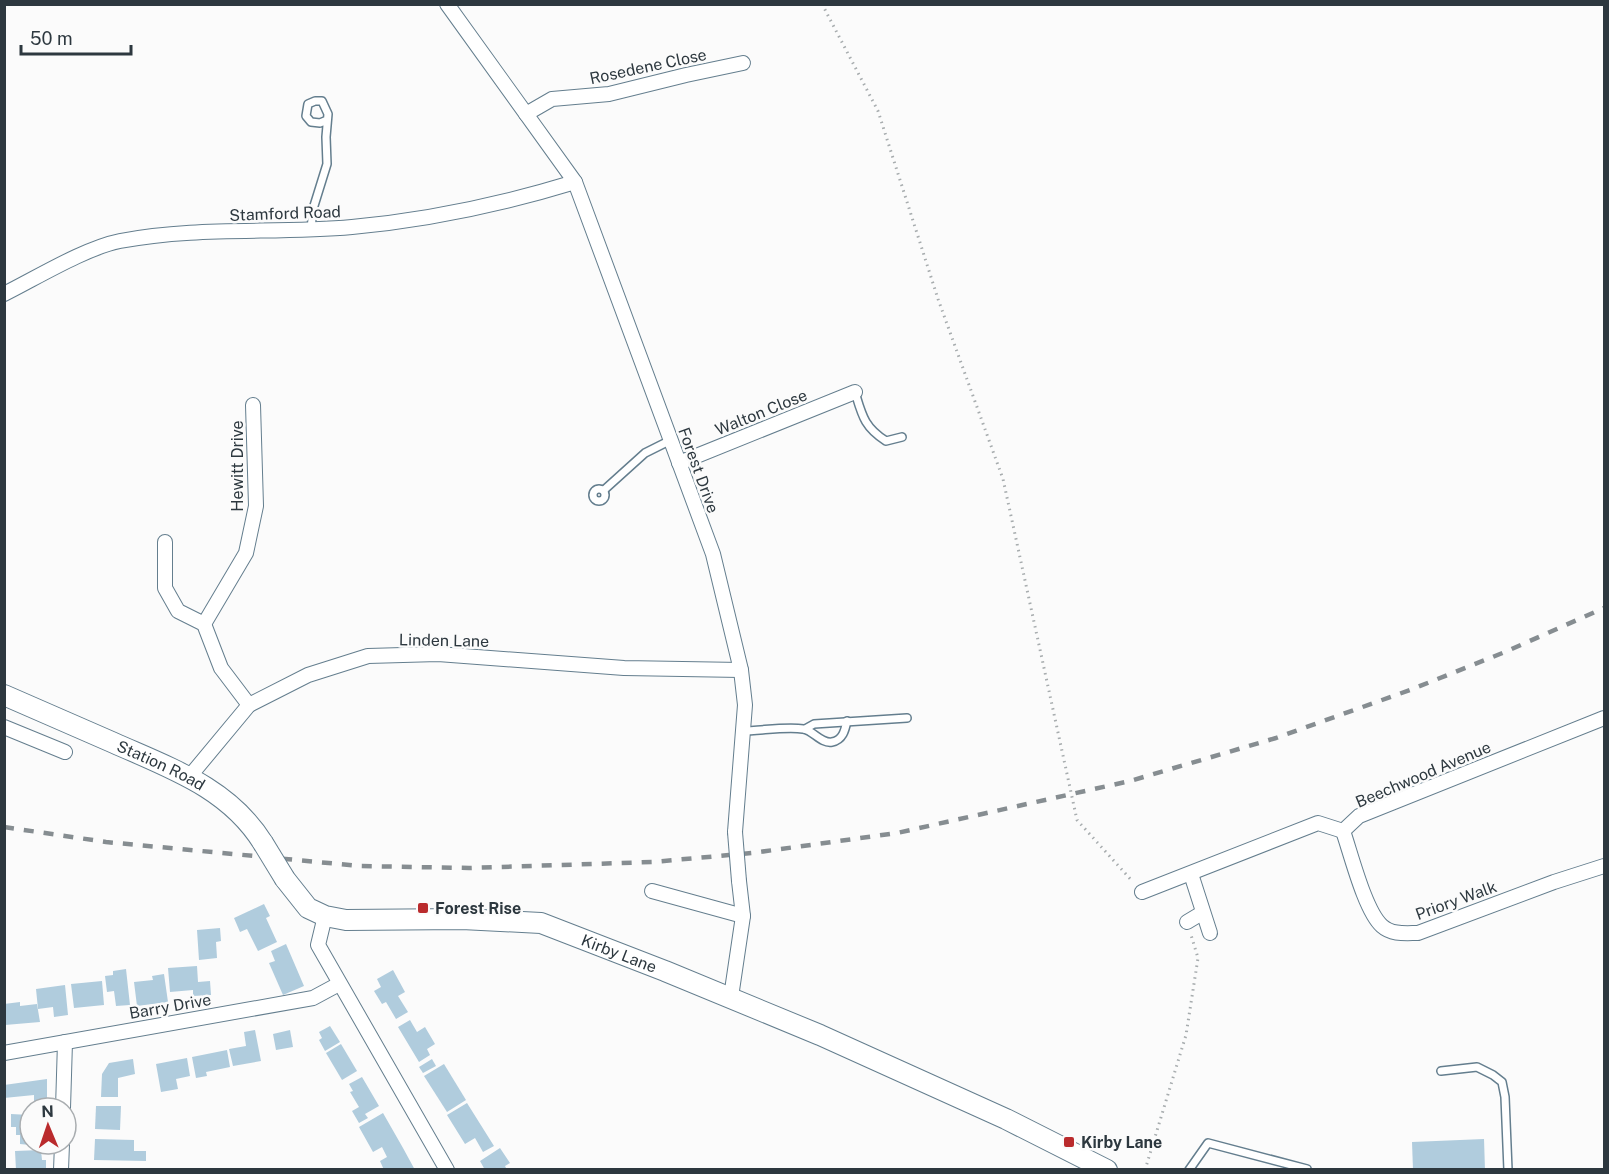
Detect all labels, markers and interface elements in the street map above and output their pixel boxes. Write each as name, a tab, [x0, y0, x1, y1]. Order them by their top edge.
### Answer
scale bar	[21, 18, 130, 56]
text: 50 m	[30, 28, 73, 49]
street label: Rosedene Close	[588, 45, 708, 88]
street label: Stamford Road	[229, 202, 341, 225]
street label: Walton Close	[712, 385, 810, 440]
street label: Hewitt Drive	[228, 420, 247, 512]
street label: Forest Drive	[674, 425, 723, 516]
street label: Linden Lane	[399, 630, 489, 651]
street label: Station Road	[114, 737, 208, 795]
street label: Beechwood Avenue	[1353, 737, 1494, 812]
street label: Priory Walk	[1413, 877, 1499, 924]
place label: Forest Rise	[435, 899, 521, 918]
marker: Forest Rise	[416, 901, 430, 915]
street label: Kirby Lane	[578, 931, 659, 977]
street label: Barry Drive	[128, 990, 213, 1023]
north arrow	[18, 1096, 78, 1156]
text: N	[41, 1102, 54, 1121]
place label: Kirby Lane	[1081, 1133, 1162, 1152]
marker: Kirby Lane	[1062, 1135, 1076, 1149]

